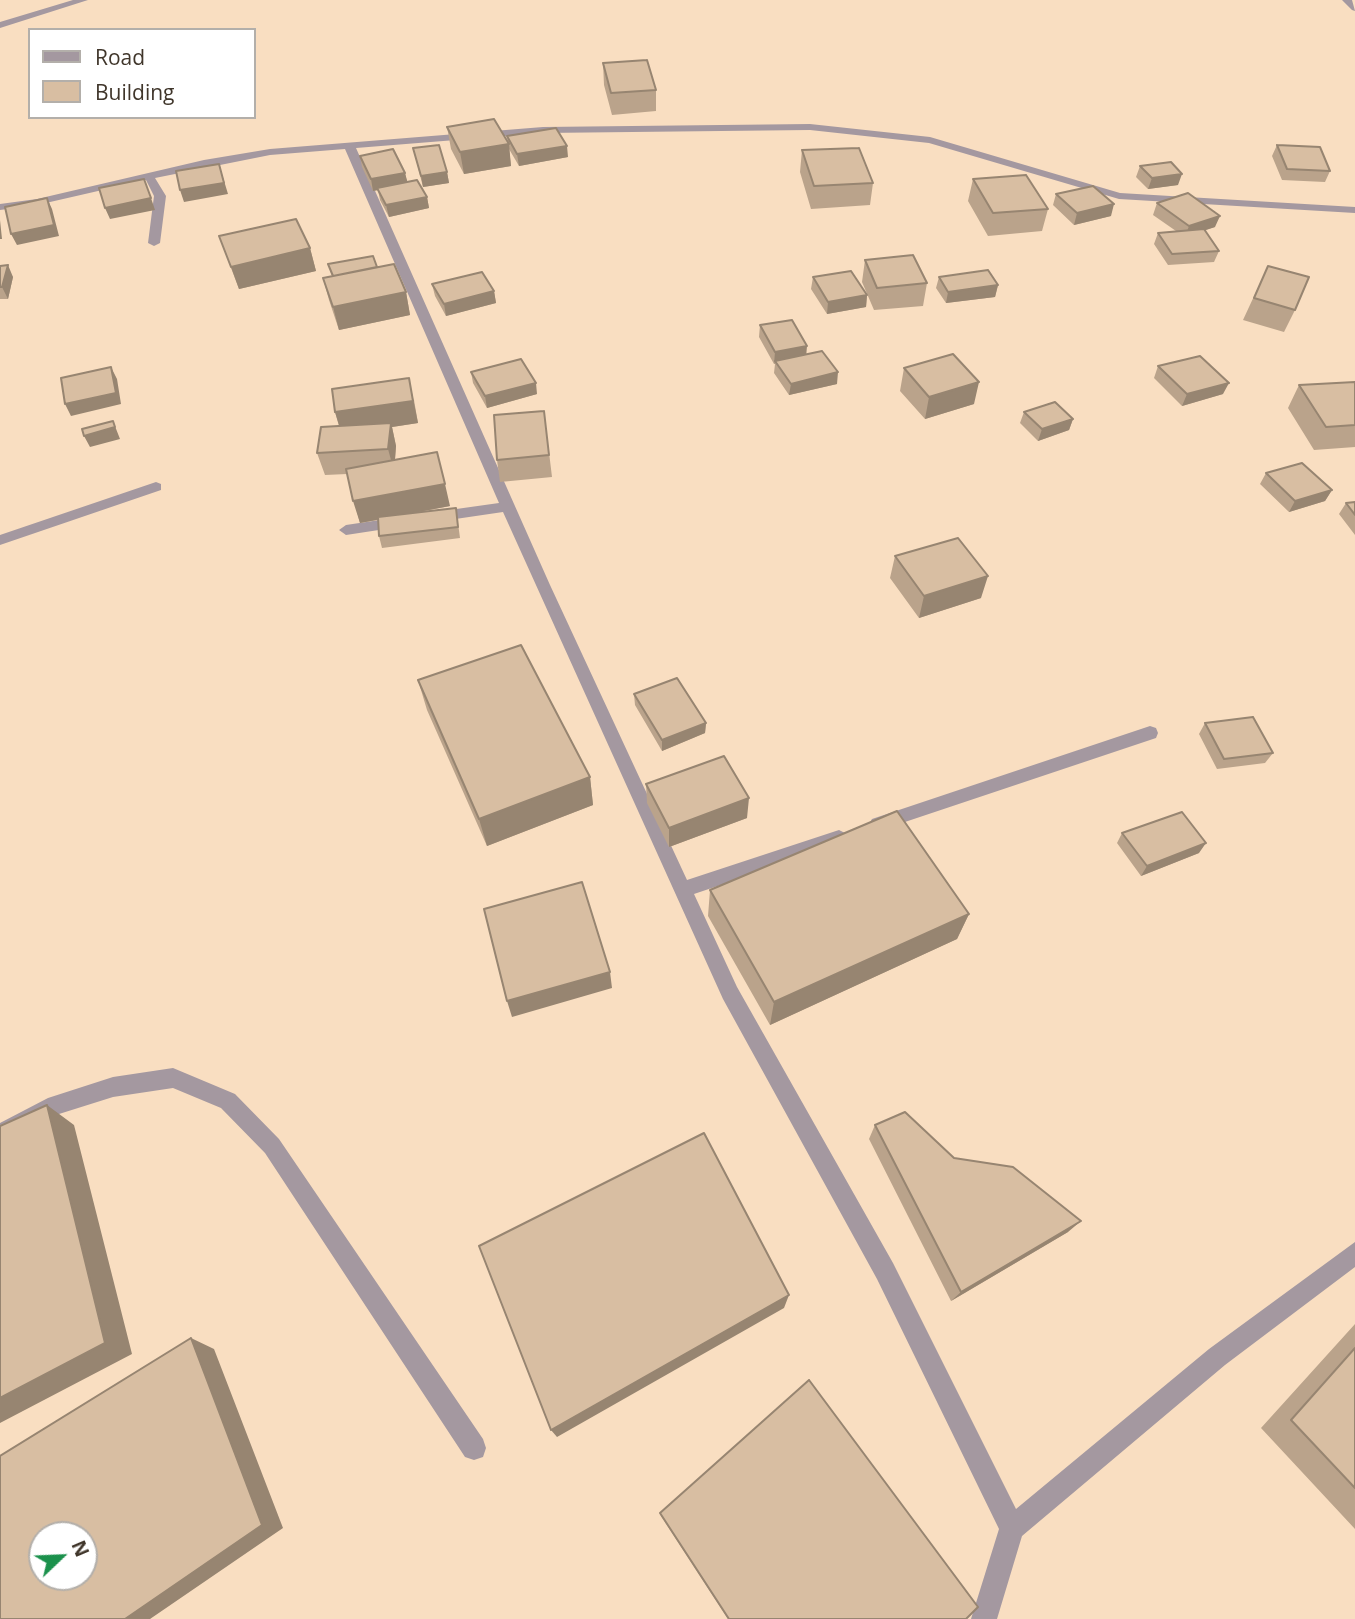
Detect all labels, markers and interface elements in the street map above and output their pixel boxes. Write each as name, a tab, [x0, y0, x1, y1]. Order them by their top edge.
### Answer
legend	[28, 28, 256, 119]
text: Road	[95, 43, 145, 71]
text: Building	[95, 78, 174, 106]
north arrow	[28, 1521, 98, 1591]
text: N	[66, 1536, 95, 1561]

